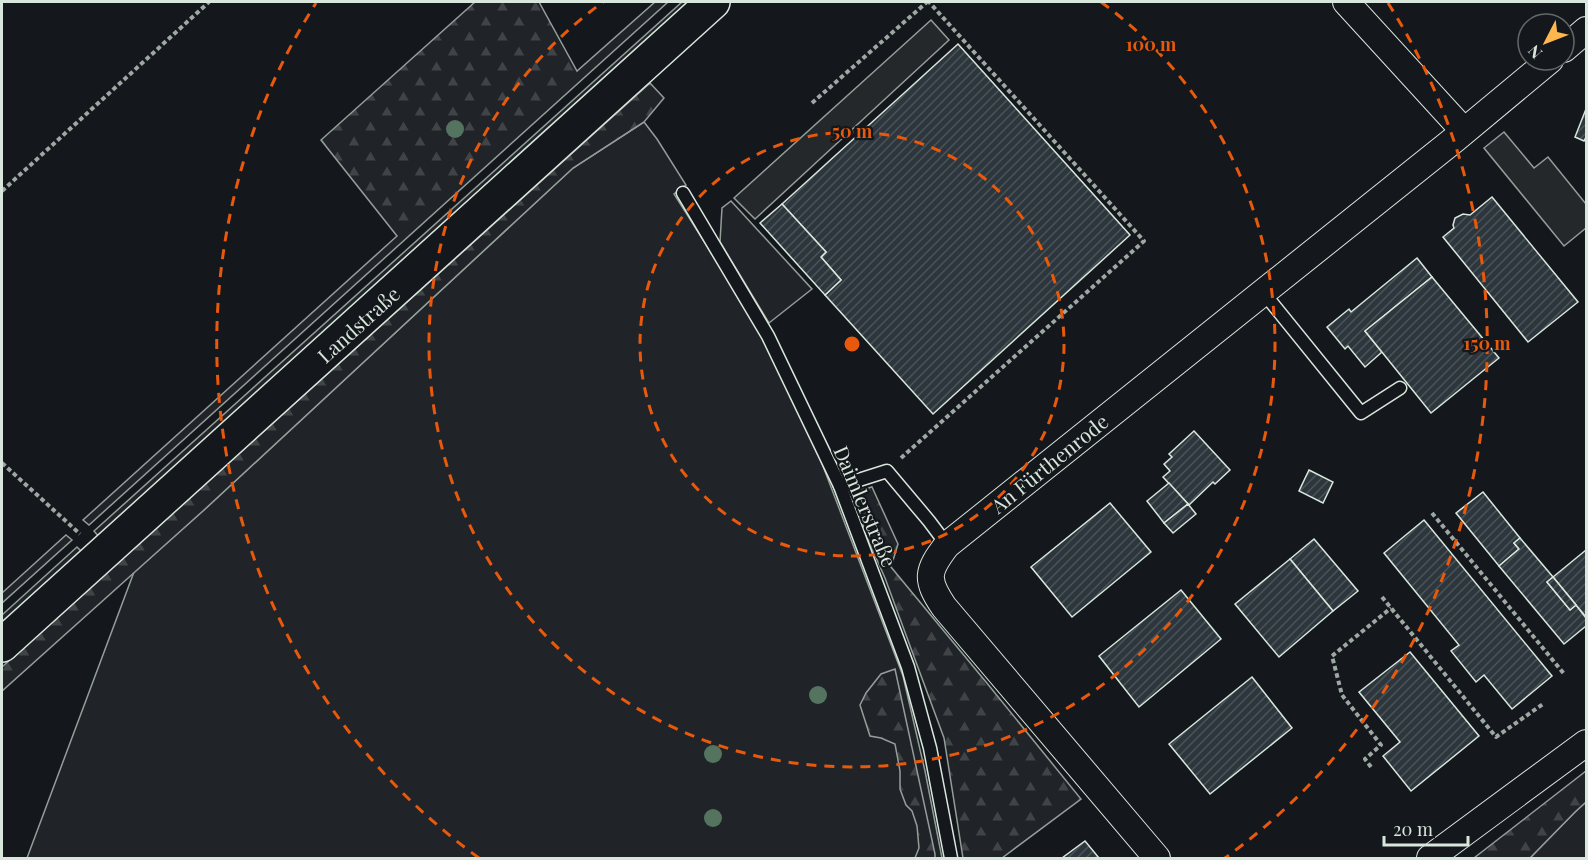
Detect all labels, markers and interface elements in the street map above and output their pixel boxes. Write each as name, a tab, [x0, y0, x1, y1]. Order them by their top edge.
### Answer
north arrow	[1516, 12, 1576, 72]
text: 100 m	[1126, 32, 1177, 56]
text: N	[1523, 41, 1546, 64]
text: 50 m	[832, 119, 873, 143]
street label: Landstraße	[311, 280, 405, 368]
text: 150 m	[1463, 331, 1511, 355]
centre of rings	[842, 334, 862, 354]
street label: An Fürthenrode	[984, 407, 1113, 519]
street label: Daimlerstraße	[828, 441, 904, 571]
scale bar	[1384, 809, 1468, 847]
text: 20 m	[1393, 817, 1433, 841]

